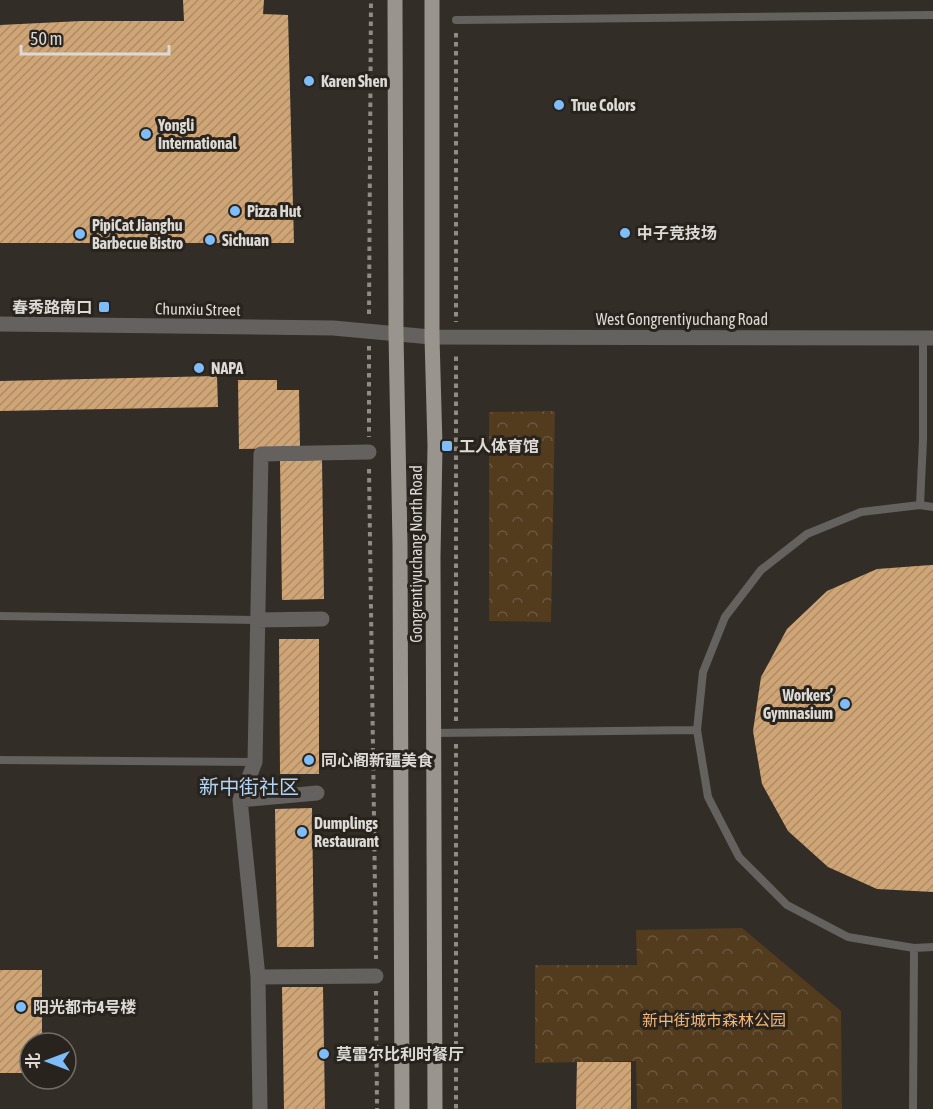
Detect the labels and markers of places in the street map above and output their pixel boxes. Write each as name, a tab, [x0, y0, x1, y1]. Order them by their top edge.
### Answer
place label: Karen Shen	[321, 72, 388, 90]
marker: Karen Shen	[302, 74, 316, 88]
place label: True Colors	[571, 96, 636, 114]
marker: True Colors	[552, 98, 566, 112]
place label: Yongli International	[157, 116, 237, 152]
marker: Yongli International	[139, 127, 153, 141]
place label: Pizza Hut	[247, 202, 302, 220]
marker: Pizza Hut	[228, 204, 242, 218]
place label: PipiCat Jianghu Barbecue Bistro	[92, 216, 184, 252]
place label: 中子竞技场	[637, 224, 717, 242]
marker: 中子竞技场	[618, 226, 632, 240]
marker: PipiCat Jianghu Barbecue Bistro	[73, 227, 87, 241]
place label: Sichuan	[222, 231, 269, 249]
marker: Sichuan	[203, 233, 217, 247]
place label: 春秀路南口	[12, 298, 92, 316]
marker: 春秀路南口	[97, 300, 111, 314]
place label: NAPA	[211, 359, 243, 377]
marker: NAPA	[192, 361, 206, 375]
place label: 工人体育馆	[459, 437, 539, 455]
marker: 工人体育馆	[440, 439, 454, 453]
place label: Workers’ Gymnasium	[763, 686, 833, 722]
marker: Workers’ Gymnasium	[838, 697, 852, 711]
place label: 同心阁新疆美食	[321, 751, 434, 769]
marker: 同心阁新疆美食	[302, 753, 316, 767]
place label: Dumplings Restaurant	[314, 814, 379, 850]
marker: Dumplings Restaurant	[295, 825, 309, 839]
place label: 阳光都市4号楼	[33, 998, 137, 1016]
marker: 阳光都市4号楼	[14, 1000, 28, 1014]
place label: 莫雷尔比利时餐厅	[336, 1045, 464, 1063]
marker: 莫雷尔比利时餐厅	[317, 1047, 331, 1061]

